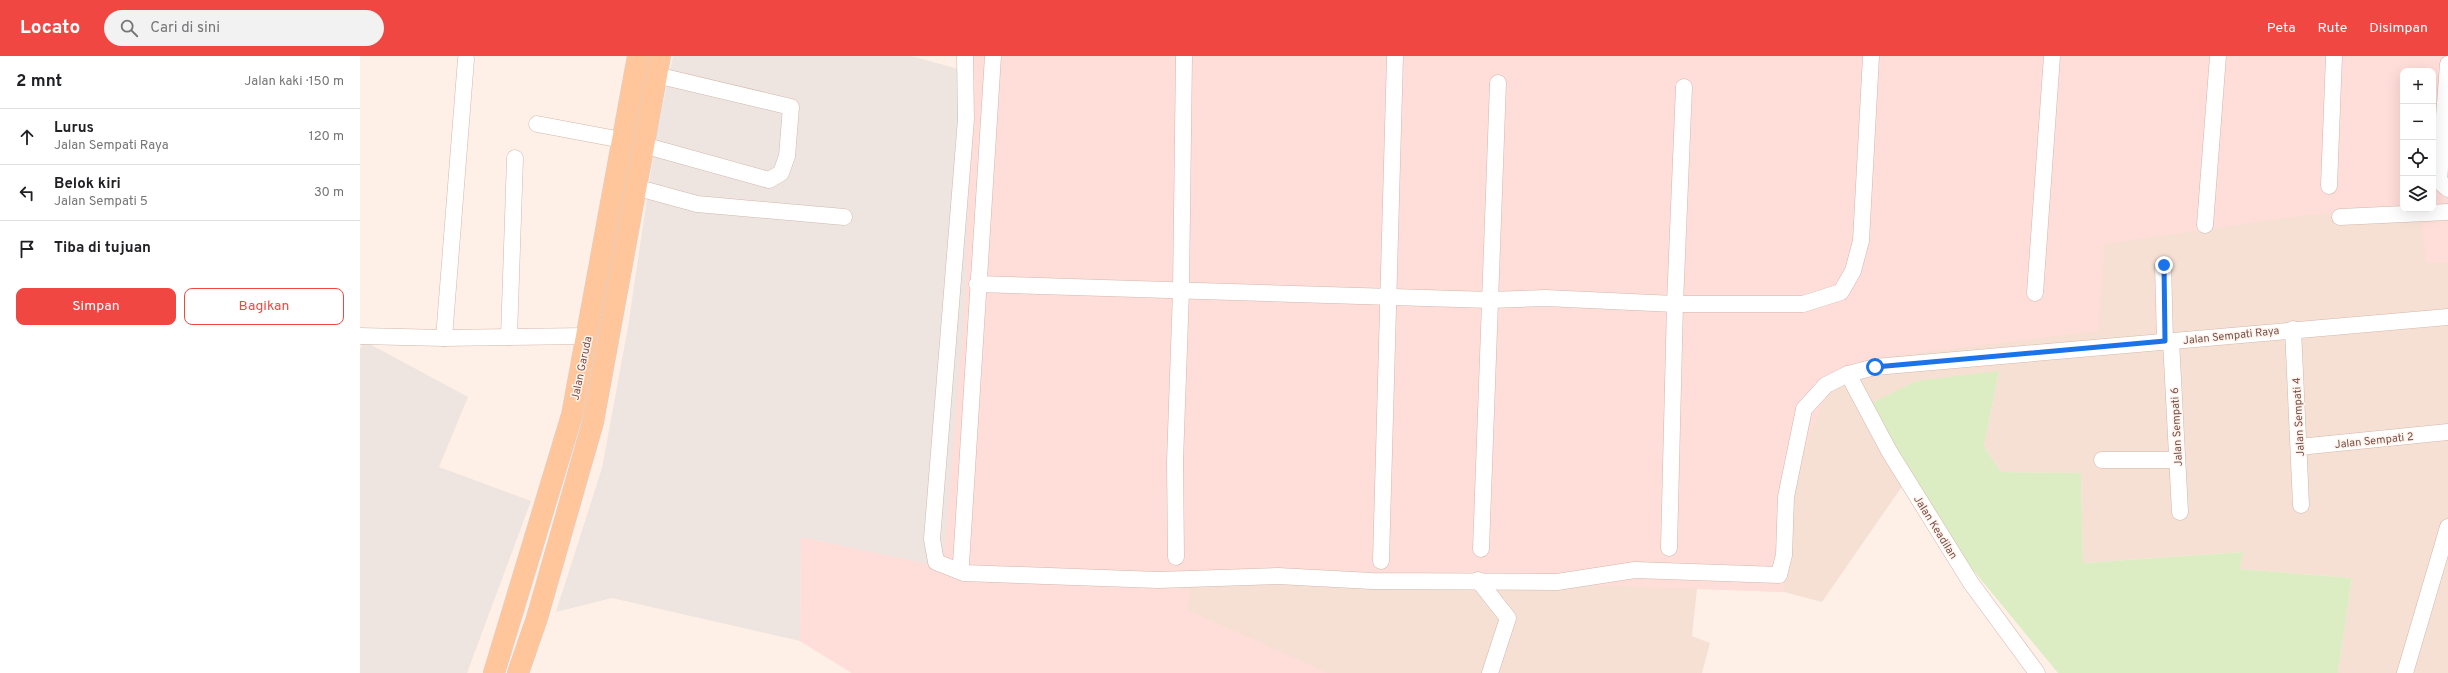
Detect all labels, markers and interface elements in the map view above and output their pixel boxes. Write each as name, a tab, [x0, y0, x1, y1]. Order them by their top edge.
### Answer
search box	[104, 10, 384, 46]
text: Locato	[20, 16, 80, 40]
icon: search	[118, 17, 140, 39]
text: Cari di sini	[150, 19, 220, 38]
text: Peta	[2267, 20, 2296, 37]
text: Rute	[2318, 20, 2347, 37]
text: Disimpan	[2369, 20, 2428, 37]
map controls	[2400, 68, 2436, 212]
button: +	[2400, 68, 2436, 104]
text: 2 mnt	[16, 71, 62, 93]
text: Jalan kaki · 150 m	[244, 74, 344, 90]
button: −	[2400, 104, 2436, 140]
text: Lurus	[54, 119, 94, 138]
icon: ahead	[16, 126, 38, 148]
text: 120 m	[309, 129, 344, 145]
text: Jalan Sempati Raya	[54, 138, 169, 154]
button: locate	[2400, 140, 2436, 176]
text: Belok kiri	[54, 175, 121, 194]
button: layers	[2400, 176, 2436, 212]
icon: left	[16, 182, 38, 204]
text: 30 m	[314, 185, 344, 201]
text: Jalan Sempati 5	[54, 194, 148, 210]
icon: arrive	[16, 238, 38, 260]
text: Tiba di tujuan	[54, 239, 151, 258]
route end	[2155, 256, 2173, 274]
button: Simpan	[16, 288, 176, 325]
button: Bagikan	[184, 288, 344, 325]
street label: Jalan Sempati Raya	[2182, 324, 2280, 348]
street label: Jalan Garuda	[568, 335, 596, 402]
route start	[1866, 358, 1884, 376]
street label: Jalan Sempati 4	[2290, 377, 2308, 457]
street label: Jalan Sempati 6	[2168, 387, 2186, 467]
street label: Jalan Sempati 2	[2334, 430, 2414, 452]
street label: Jalan Keadilan	[1910, 493, 1960, 562]

